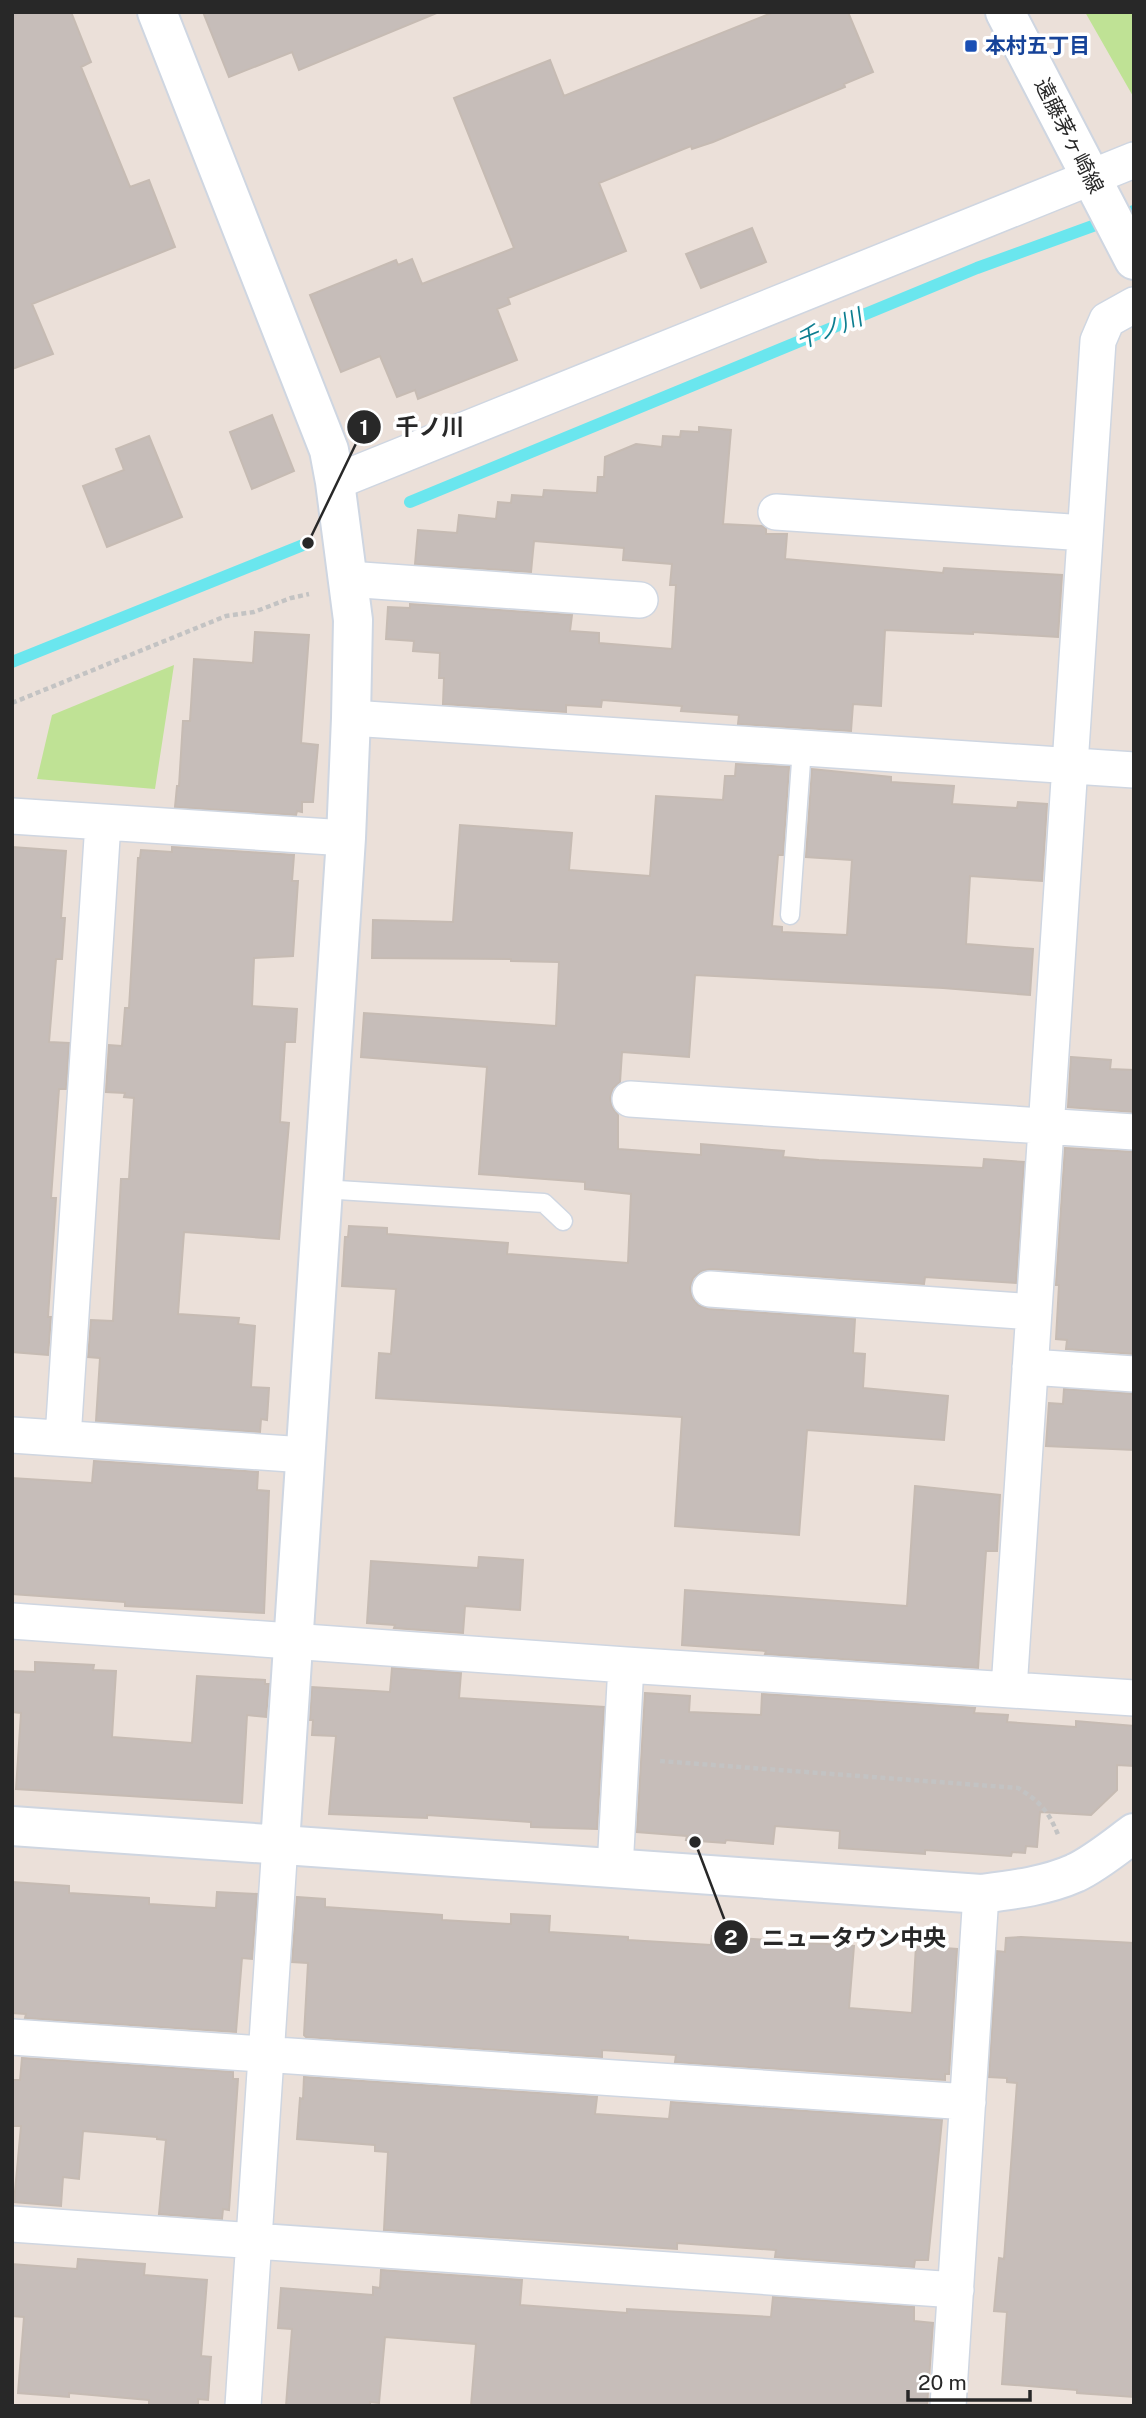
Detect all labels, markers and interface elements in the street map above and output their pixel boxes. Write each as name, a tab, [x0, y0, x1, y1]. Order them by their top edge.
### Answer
place label: 本村五丁目	[985, 33, 1090, 58]
marker: 本村五丁目	[963, 38, 979, 54]
street label: 遠藤茅ヶ崎線	[1030, 74, 1109, 198]
water label: 千ノ川	[792, 302, 869, 354]
callout: 千ノ川	[346, 405, 478, 449]
text: 千ノ川	[396, 413, 465, 440]
text: 1	[360, 415, 369, 440]
callout: ニュータウン中央	[713, 1915, 960, 1959]
text: ニュータウン中央	[762, 1924, 946, 1951]
text: 2	[724, 1925, 738, 1950]
scale bar	[908, 2358, 1030, 2402]
text: 20 m	[918, 2370, 967, 2395]

